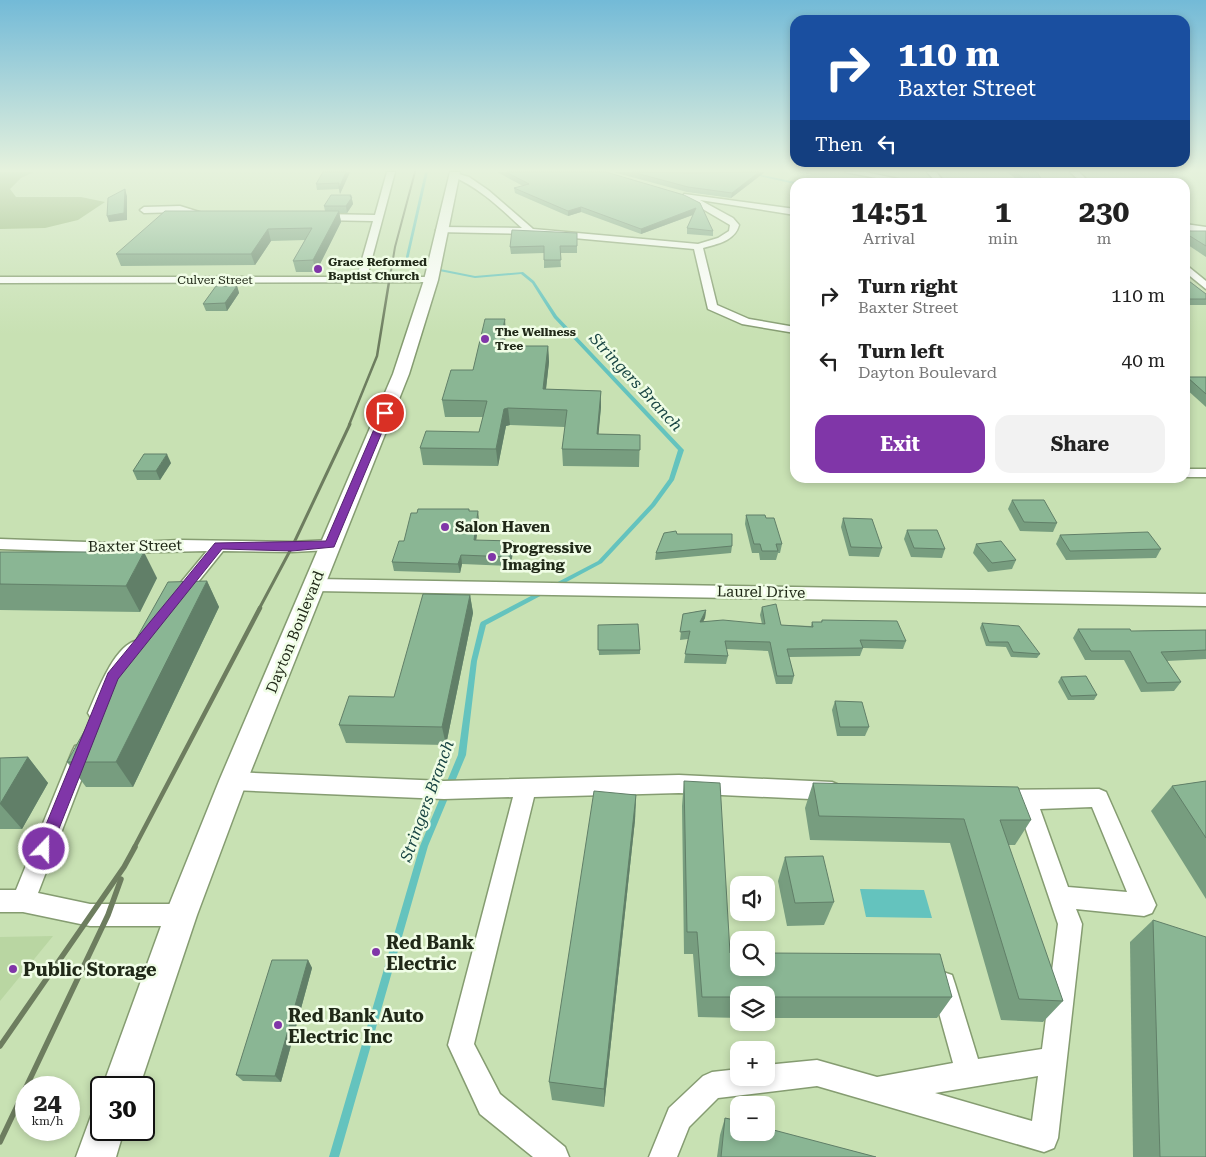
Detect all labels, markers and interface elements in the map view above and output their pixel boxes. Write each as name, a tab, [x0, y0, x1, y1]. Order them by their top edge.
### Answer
text: 110 m	[898, 34, 999, 75]
icon: right	[815, 35, 880, 100]
text: Baxter Street	[898, 76, 1036, 101]
icon: left	[873, 130, 901, 158]
text: Then	[815, 133, 863, 156]
text: 14:51	[851, 194, 927, 229]
text: 1	[995, 194, 1011, 229]
text: 230	[1079, 194, 1129, 229]
text: Arrival	[863, 229, 915, 248]
text: min	[988, 229, 1018, 248]
text: m	[1097, 229, 1111, 248]
place label: Grace Reformed Baptist Church	[328, 255, 427, 283]
marker: Grace Reformed Baptist Church	[312, 263, 324, 275]
street label: Culver Street	[177, 273, 253, 287]
text: Turn right	[858, 275, 958, 298]
icon: right	[815, 282, 843, 310]
text: 110 m	[1111, 284, 1165, 307]
text: Baxter Street	[858, 298, 958, 317]
place label: The Wellness Tree	[495, 325, 576, 353]
water label: Stringers Branch	[585, 328, 687, 435]
marker: The Wellness Tree	[479, 333, 491, 345]
text: Turn left	[858, 340, 944, 363]
icon: left	[815, 347, 843, 375]
text: 40 m	[1122, 349, 1165, 372]
text: Dayton Boulevard	[858, 363, 997, 382]
pin	[364, 392, 406, 434]
icon: arrive	[371, 399, 399, 427]
button: Exit	[815, 415, 985, 473]
button: Share	[995, 415, 1165, 473]
place label: Salon Haven	[455, 518, 550, 536]
marker: Salon Haven	[439, 521, 451, 533]
street label: Baxter Street	[88, 536, 183, 556]
place label: Progressive Imaging	[502, 539, 592, 574]
marker: Progressive Imaging	[486, 551, 498, 563]
street label: Dayton Boulevard	[262, 568, 328, 696]
street label: Laurel Drive	[717, 582, 805, 602]
water label: Stringers Branch	[396, 738, 458, 865]
position arrow	[17, 822, 69, 874]
map controls	[730, 876, 775, 1141]
button: sound	[730, 876, 775, 921]
button: search	[730, 931, 775, 976]
place label: Red Bank Electric	[386, 932, 475, 974]
marker: Red Bank Electric	[370, 946, 382, 958]
place label: Public Storage	[23, 959, 157, 980]
marker: Public Storage	[7, 963, 19, 975]
button: layers	[730, 986, 775, 1031]
place label: Red Bank Auto Electric Inc	[288, 1005, 424, 1047]
marker: Red Bank Auto Electric Inc	[272, 1019, 284, 1031]
button: +	[730, 1041, 775, 1086]
speed limit sign: 30	[90, 1076, 155, 1141]
text: 24	[33, 1088, 62, 1117]
button: −	[730, 1096, 775, 1141]
text: km/h	[31, 1114, 64, 1128]

